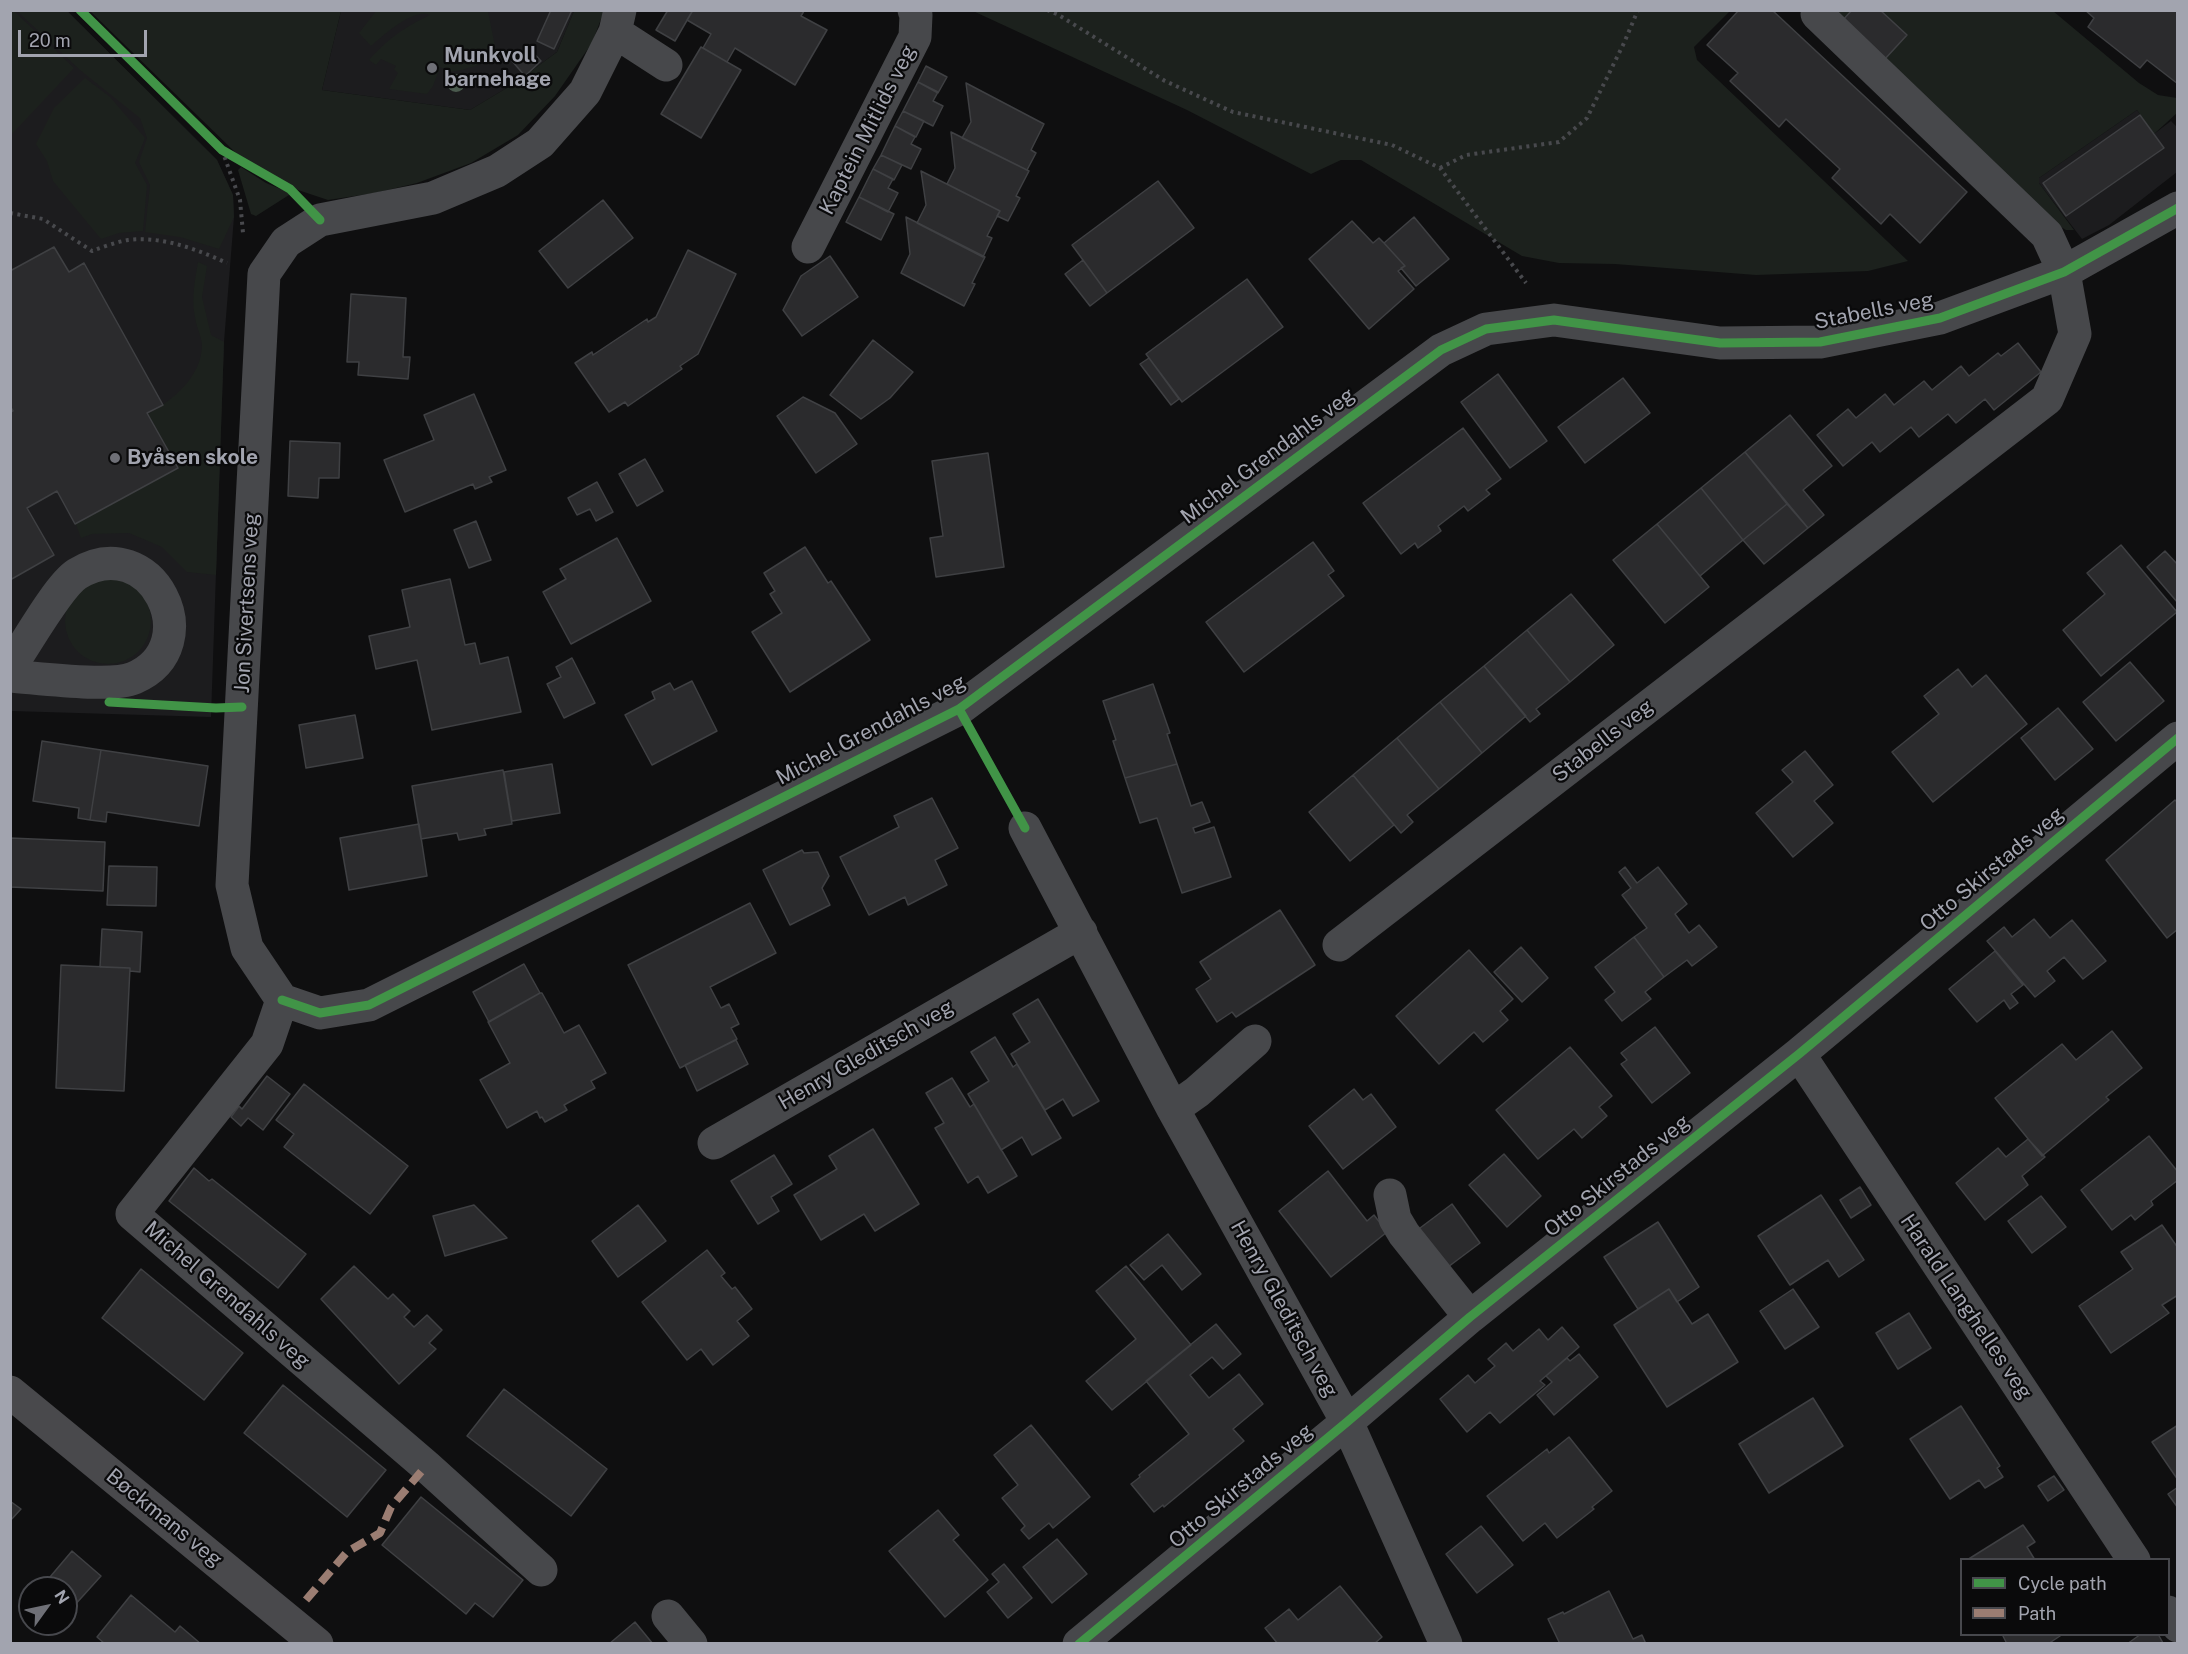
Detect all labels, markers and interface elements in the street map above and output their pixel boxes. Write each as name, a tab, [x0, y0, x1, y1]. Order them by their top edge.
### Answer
scale bar	[21, 18, 150, 56]
text: 20 m	[29, 30, 71, 51]
street label: Kaptein Mitlids veg	[814, 41, 922, 219]
place label: Munkvoll barnehage	[444, 43, 551, 93]
marker: Munkvoll barnehage	[425, 61, 439, 75]
street label: Stabells veg	[1812, 287, 1936, 335]
street label: Michel Grendahls veg	[1176, 382, 1360, 530]
place label: Byåsen skole	[127, 445, 258, 471]
marker: Byåsen skole	[108, 451, 122, 465]
street label: Jon Sivertsens veg	[230, 512, 264, 694]
street label: Michel Grendahls veg	[772, 669, 970, 791]
street label: Stabells veg	[1548, 694, 1658, 788]
street label: Otto Skirstads veg	[1915, 801, 2069, 937]
street label: Henry Gleditsch veg	[774, 995, 958, 1115]
street label: Otto Skirstads veg	[1539, 1109, 1695, 1243]
street label: Harald Langhelles veg	[1895, 1210, 2037, 1404]
street label: Michel Grendahls veg	[139, 1216, 315, 1374]
street label: Henry Gleditsch veg	[1225, 1216, 1343, 1402]
street label: Otto Skirstads veg	[1164, 1418, 1318, 1554]
street label: Bøckmans veg	[101, 1463, 227, 1573]
legend	[1960, 1558, 2170, 1636]
text: Cycle path	[2018, 1573, 2107, 1594]
north arrow	[18, 1576, 78, 1636]
text: N	[50, 1587, 73, 1607]
text: Path	[2018, 1603, 2056, 1624]

